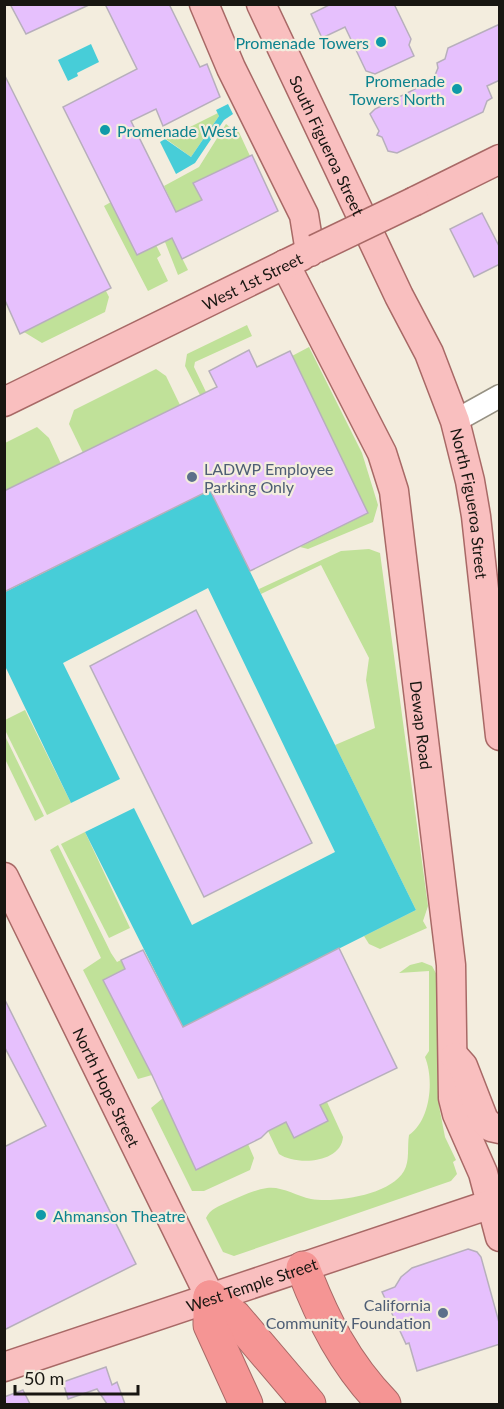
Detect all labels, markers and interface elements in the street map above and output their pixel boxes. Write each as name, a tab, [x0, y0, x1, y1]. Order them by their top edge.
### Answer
place label: Promenade Towers	[235, 33, 369, 52]
marker: Promenade Towers	[374, 35, 388, 49]
place label: Promenade Towers North	[349, 71, 445, 108]
street label: South Figueroa Street	[286, 72, 369, 218]
marker: Promenade Towers North	[450, 82, 464, 96]
place label: Promenade West	[117, 121, 238, 140]
marker: Promenade West	[98, 123, 112, 137]
street label: West 1st Street	[199, 248, 305, 313]
street label: North Figueroa Street	[448, 426, 492, 580]
place label: LADWP Employee Parking Only	[204, 459, 334, 496]
marker: LADWP Employee Parking Only	[185, 470, 199, 484]
street label: Dewap Road	[407, 679, 437, 771]
street label: North Hope Street	[70, 1024, 144, 1150]
place label: Ahmanson Theatre	[53, 1206, 186, 1225]
marker: Ahmanson Theatre	[34, 1208, 48, 1222]
street label: West Temple Street	[184, 1253, 320, 1315]
place label: California Community Foundation	[266, 1295, 431, 1332]
marker: California Community Foundation	[436, 1306, 450, 1320]
scale bar	[15, 1358, 138, 1396]
text: 50 m	[24, 1367, 64, 1389]

